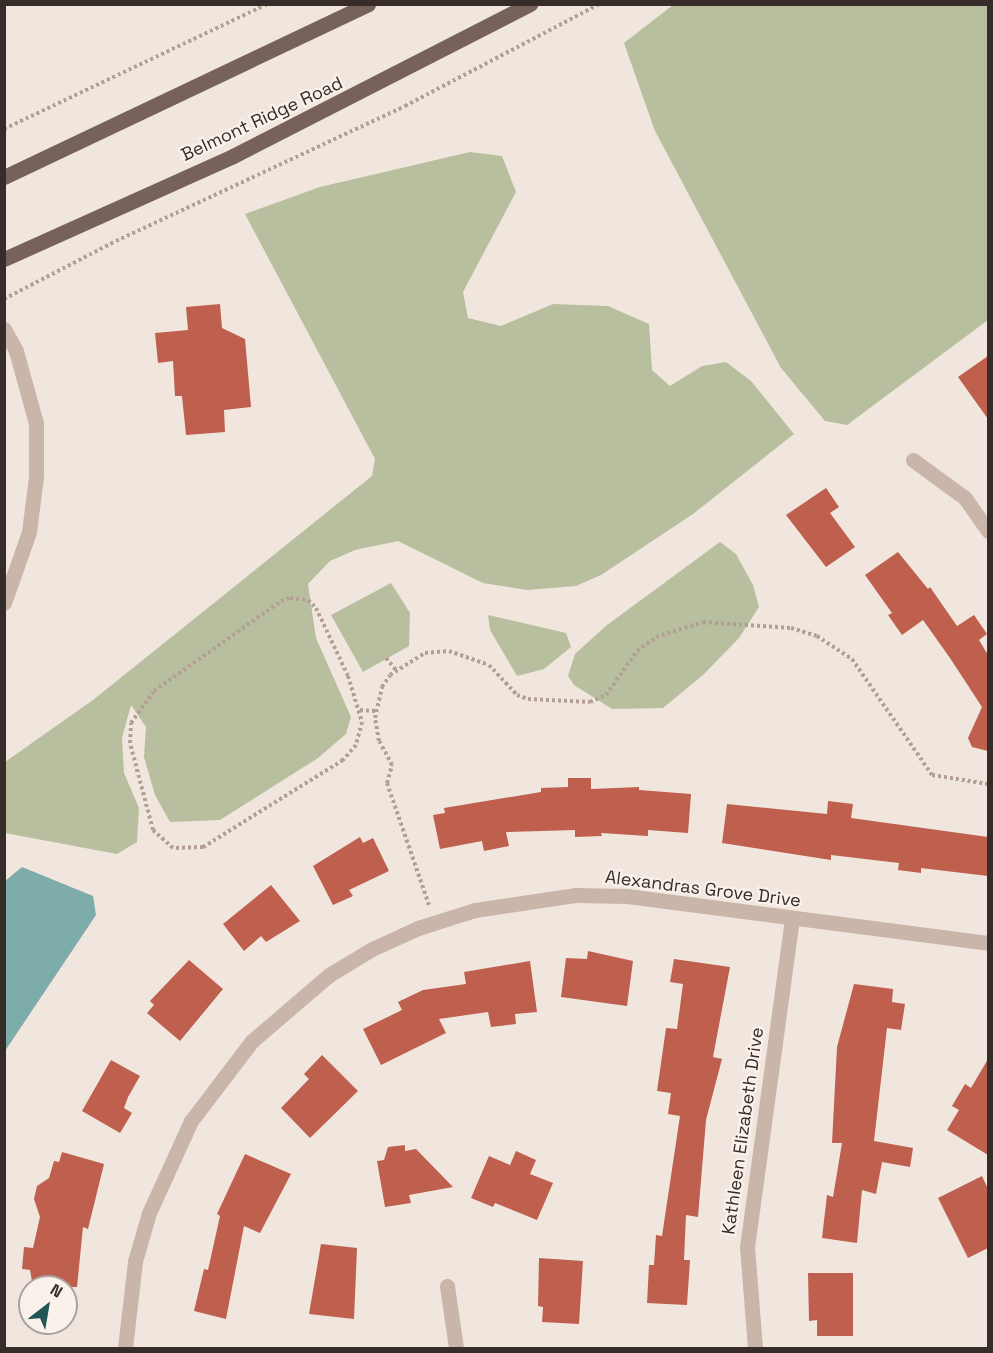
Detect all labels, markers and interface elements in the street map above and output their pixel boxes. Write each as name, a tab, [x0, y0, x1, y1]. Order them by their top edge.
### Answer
street label: Belmont Ridge Road	[178, 72, 346, 166]
street label: Alexandras Grove Drive	[604, 866, 802, 912]
street label: Kathleen Elizabeth Drive	[718, 1026, 768, 1236]
north arrow	[18, 1275, 78, 1335]
text: N	[46, 1279, 66, 1303]

